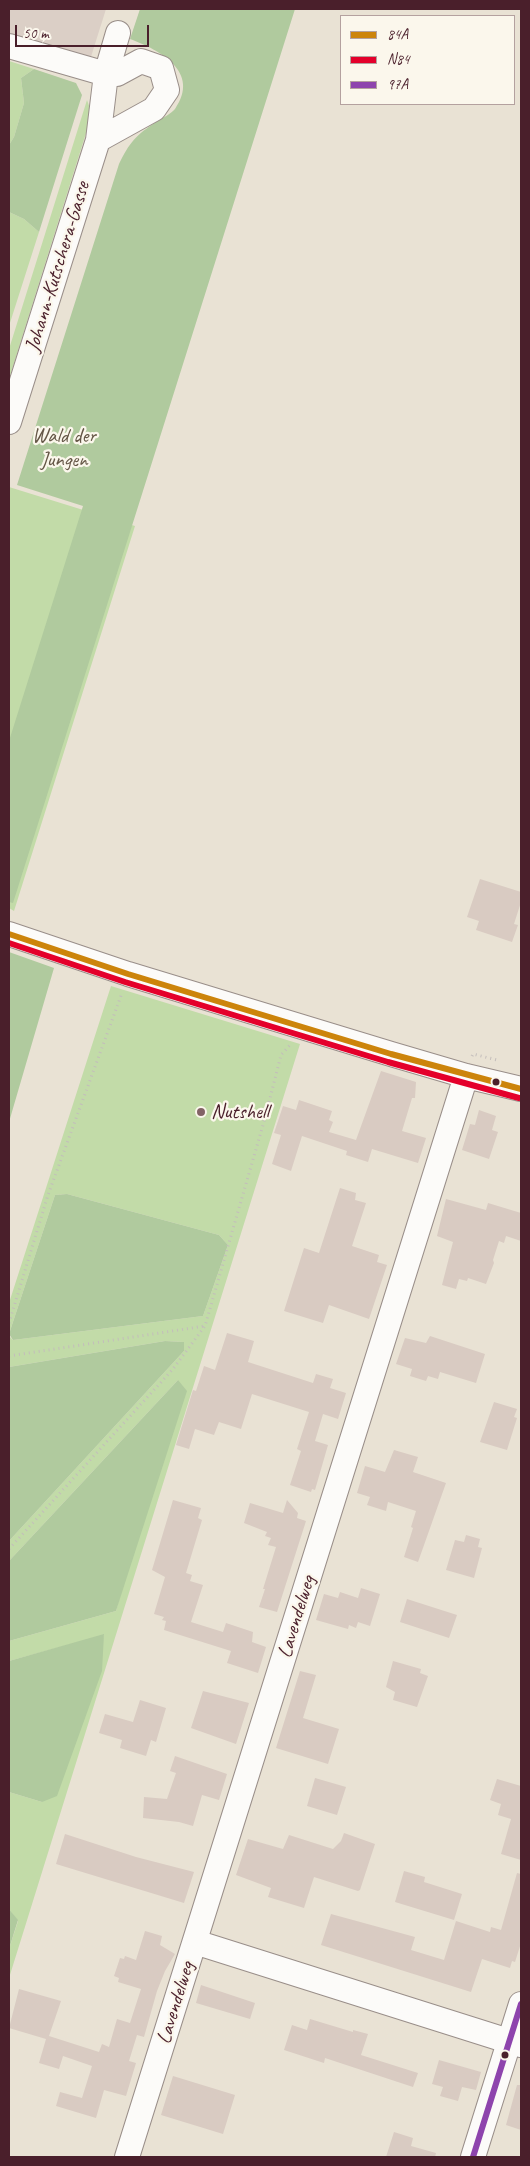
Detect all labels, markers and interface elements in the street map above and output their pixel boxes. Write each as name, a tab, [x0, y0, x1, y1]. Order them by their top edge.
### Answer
scale bar	[18, 15, 151, 47]
legend	[340, 15, 515, 105]
text: 50 m	[23, 24, 49, 43]
text: 84A	[387, 25, 408, 44]
text: N84	[387, 50, 410, 69]
text: 97A	[387, 75, 408, 94]
street label: Johann-Kutschera-Gasse	[20, 179, 96, 355]
park label: Wald der Jungen	[32, 423, 96, 473]
unlabelled marker	[491, 1077, 501, 1087]
place label: Nutshell	[211, 1099, 269, 1125]
marker: Nutshell	[195, 1106, 207, 1118]
street label: Lavendelweg	[273, 1573, 321, 1661]
street label: Lavendelweg	[152, 1959, 200, 2047]
unlabelled marker	[500, 2050, 510, 2060]

